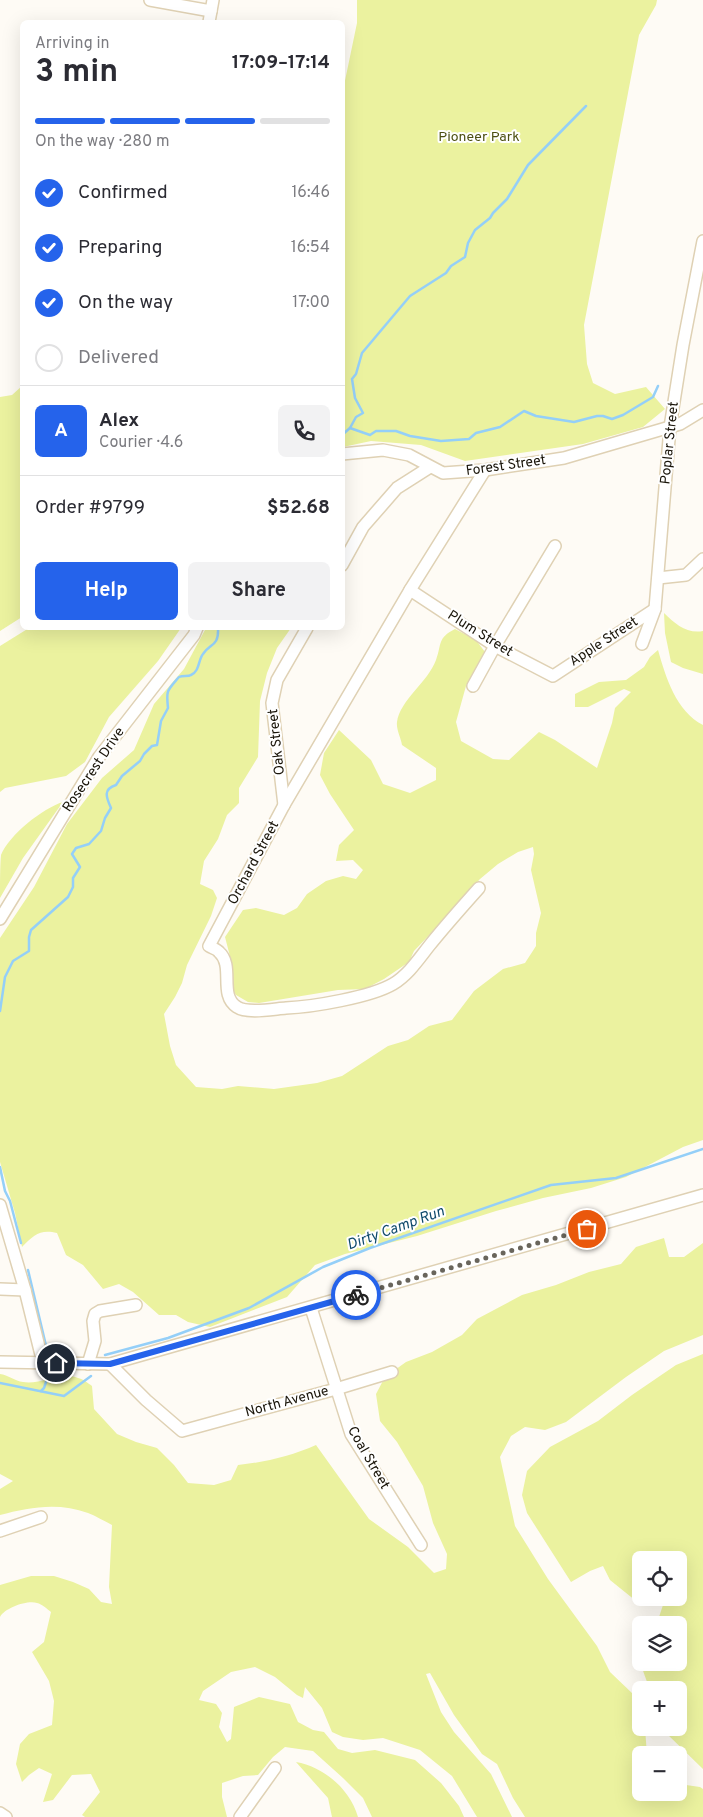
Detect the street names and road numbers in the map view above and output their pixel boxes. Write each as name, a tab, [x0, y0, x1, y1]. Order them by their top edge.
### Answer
street label: Poplar Street	[657, 401, 683, 485]
street label: Forest Street	[465, 452, 547, 480]
street label: Plum Street	[444, 607, 516, 661]
street label: Apple Street	[567, 614, 641, 670]
street label: Oak Street	[265, 708, 289, 776]
street label: Rosecrest Drive	[59, 724, 129, 816]
street label: Orchard Street	[225, 818, 283, 908]
street label: North Avenue	[243, 1383, 331, 1421]
street label: Coal Street	[343, 1423, 393, 1493]

